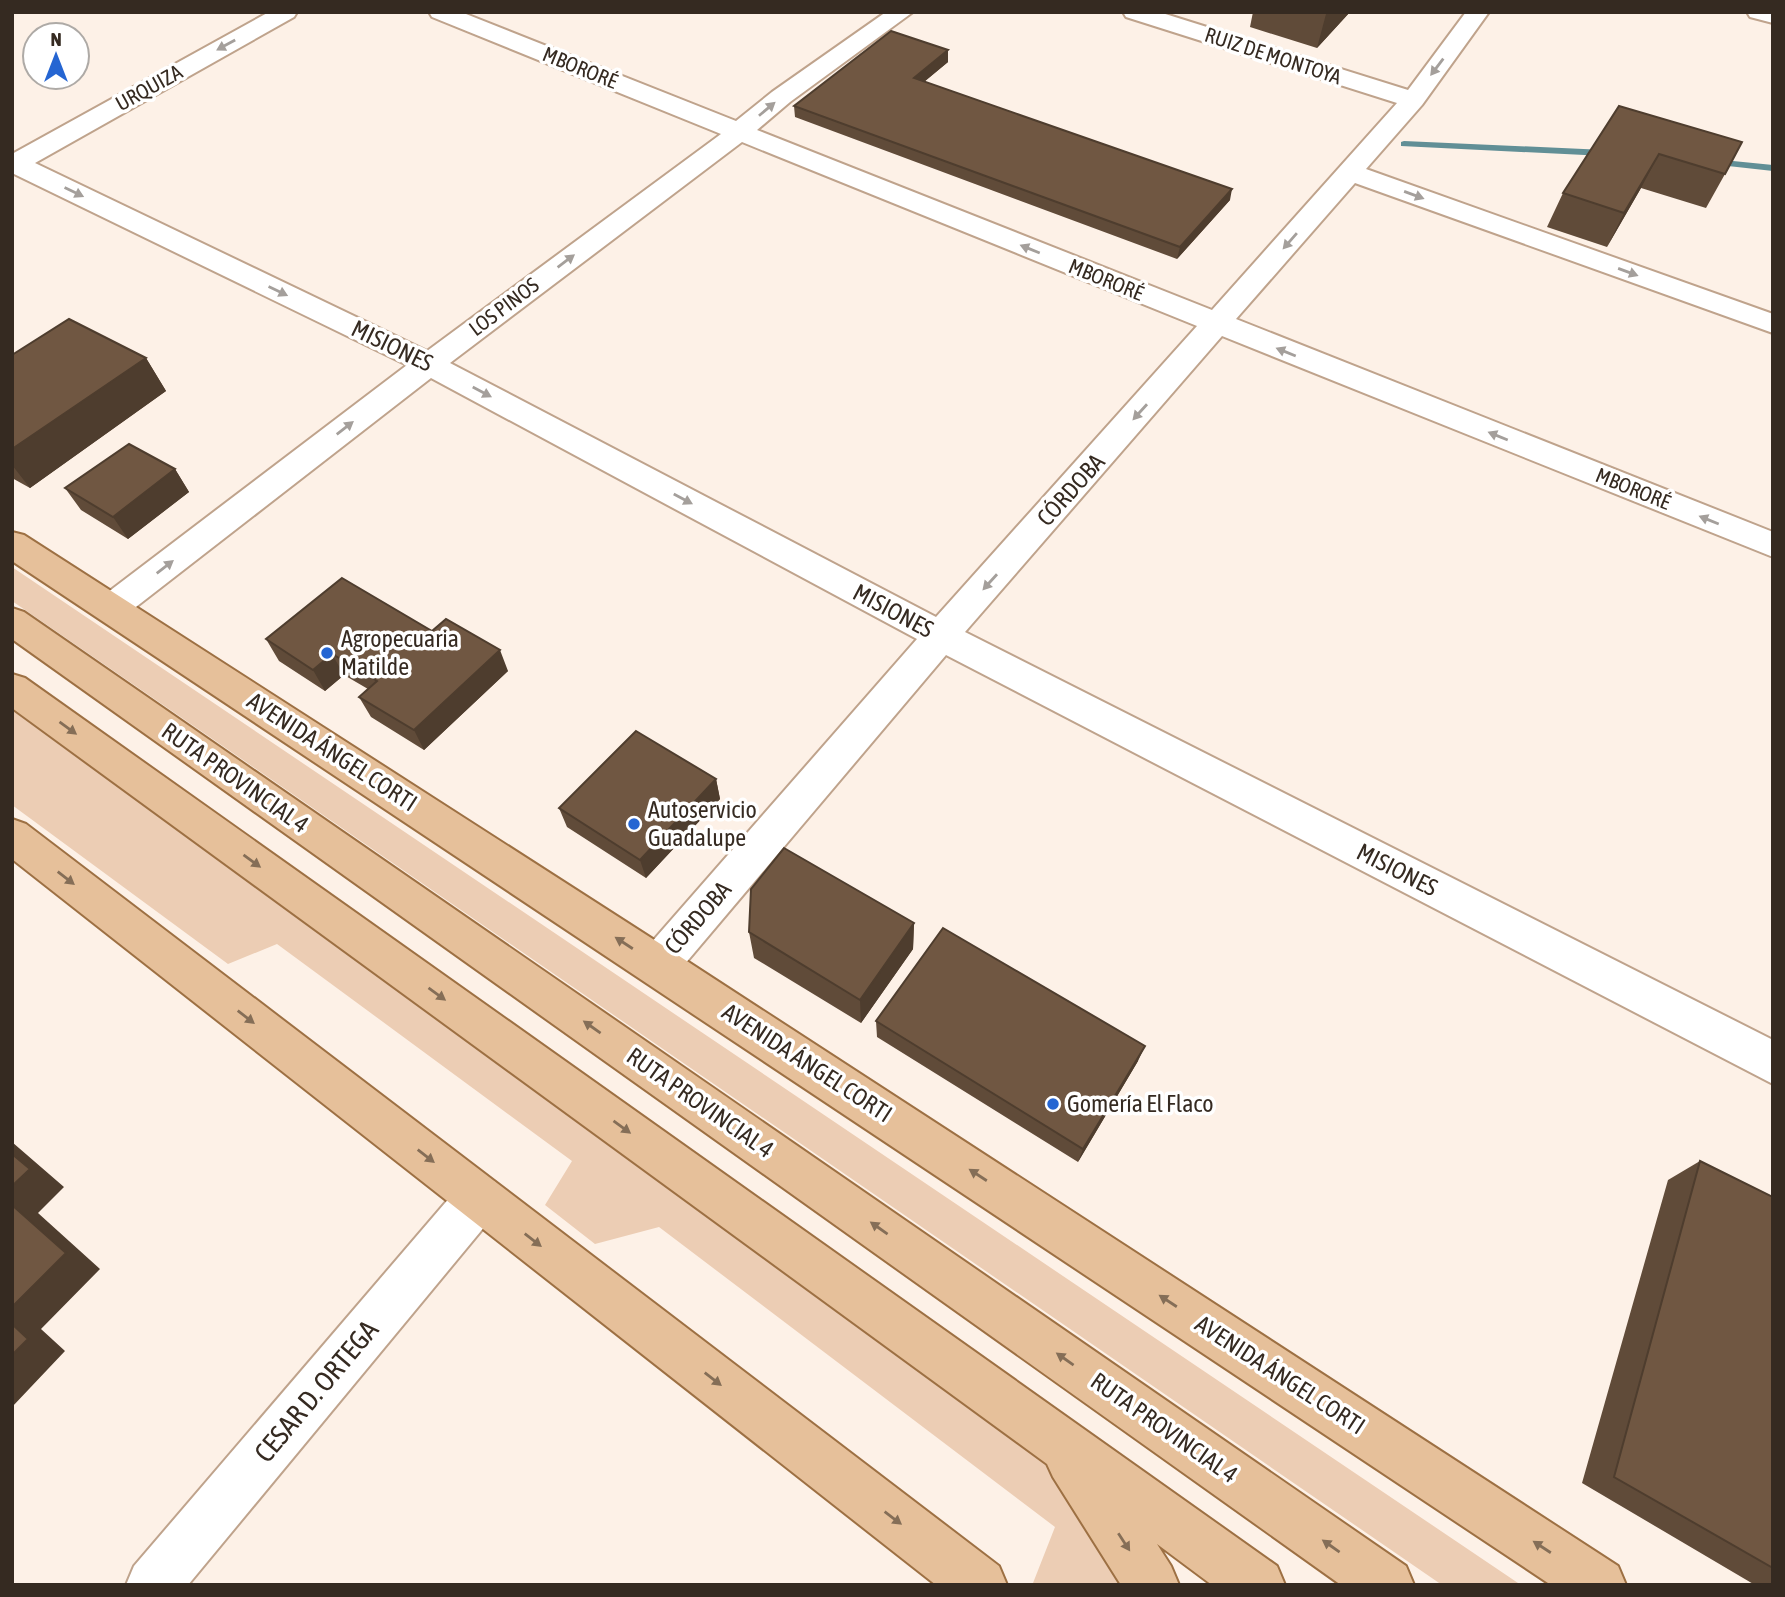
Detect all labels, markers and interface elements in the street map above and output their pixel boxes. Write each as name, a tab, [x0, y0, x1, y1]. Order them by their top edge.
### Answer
north arrow	[21, 21, 91, 91]
street label: RUIZ DE MONTOYA	[1202, 22, 1345, 89]
text: N	[50, 28, 62, 50]
one-way arrow	[216, 40, 236, 51]
street label: MBORORÉ	[540, 41, 621, 93]
one-way arrow	[1431, 58, 1445, 76]
street label: URQUIZA	[111, 59, 187, 115]
one-way arrow	[758, 102, 775, 117]
one-way arrow	[64, 186, 84, 197]
one-way arrow	[1404, 190, 1425, 201]
one-way arrow	[1283, 232, 1299, 249]
one-way arrow	[1019, 243, 1040, 254]
street label: MBORORÉ	[1066, 253, 1147, 305]
one-way arrow	[557, 255, 575, 269]
one-way arrow	[1618, 267, 1639, 278]
street label: LOS PINOS	[464, 272, 543, 340]
one-way arrow	[268, 285, 288, 296]
street label: MISIONES	[347, 314, 437, 377]
one-way arrow	[1276, 346, 1297, 357]
one-way arrow	[472, 386, 492, 398]
one-way arrow	[1133, 403, 1149, 420]
one-way arrow	[336, 421, 355, 435]
one-way arrow	[1487, 430, 1508, 441]
street label: CÓRDOBA	[1032, 448, 1110, 531]
street label: MBORORÉ	[1593, 462, 1674, 514]
one-way arrow	[673, 493, 693, 504]
one-way arrow	[1699, 514, 1720, 525]
one-way arrow	[156, 560, 174, 574]
one-way arrow	[982, 573, 998, 590]
street label: MISIONES	[849, 578, 938, 643]
place label: Agropecuaria Matilde	[341, 625, 459, 680]
marker: Agropecuaria Matilde	[319, 645, 335, 661]
street label: AVENIDA ÁNGEL CORTI	[243, 687, 422, 816]
street label: RUTA PROVINCIAL 4	[157, 717, 314, 838]
one-way arrow	[59, 721, 77, 735]
place label: Autoservicio Guadalupe	[648, 796, 757, 851]
marker: Autoservicio Guadalupe	[626, 816, 642, 832]
street label: MISIONES	[1352, 838, 1442, 901]
one-way arrow	[243, 854, 261, 868]
one-way arrow	[57, 870, 75, 884]
street label: CÓRDOBA	[659, 876, 736, 959]
one-way arrow	[614, 936, 634, 949]
one-way arrow	[428, 987, 446, 1001]
street label: AVENIDA ÁNGEL CORTI	[718, 998, 897, 1127]
one-way arrow	[237, 1009, 255, 1024]
one-way arrow	[583, 1020, 601, 1034]
street label: RUTA PROVINCIAL 4	[622, 1042, 779, 1163]
place label: Gomería El Flaco	[1067, 1090, 1213, 1117]
marker: Gomería El Flaco	[1045, 1096, 1061, 1112]
one-way arrow	[613, 1120, 631, 1134]
one-way arrow	[416, 1149, 434, 1164]
one-way arrow	[968, 1169, 987, 1182]
one-way arrow	[870, 1221, 888, 1235]
one-way arrow	[524, 1233, 542, 1248]
one-way arrow	[1158, 1294, 1177, 1307]
street label: AVENIDA ÁNGEL CORTI	[1191, 1310, 1370, 1439]
street label: CESAR D. ORTEGA	[248, 1314, 385, 1468]
one-way arrow	[1056, 1352, 1074, 1366]
street label: RUTA PROVINCIAL 4	[1086, 1367, 1243, 1488]
one-way arrow	[704, 1372, 722, 1387]
one-way arrow	[884, 1511, 902, 1526]
one-way arrow	[1118, 1532, 1131, 1551]
one-way arrow	[1322, 1539, 1340, 1553]
one-way arrow	[1533, 1540, 1551, 1554]

